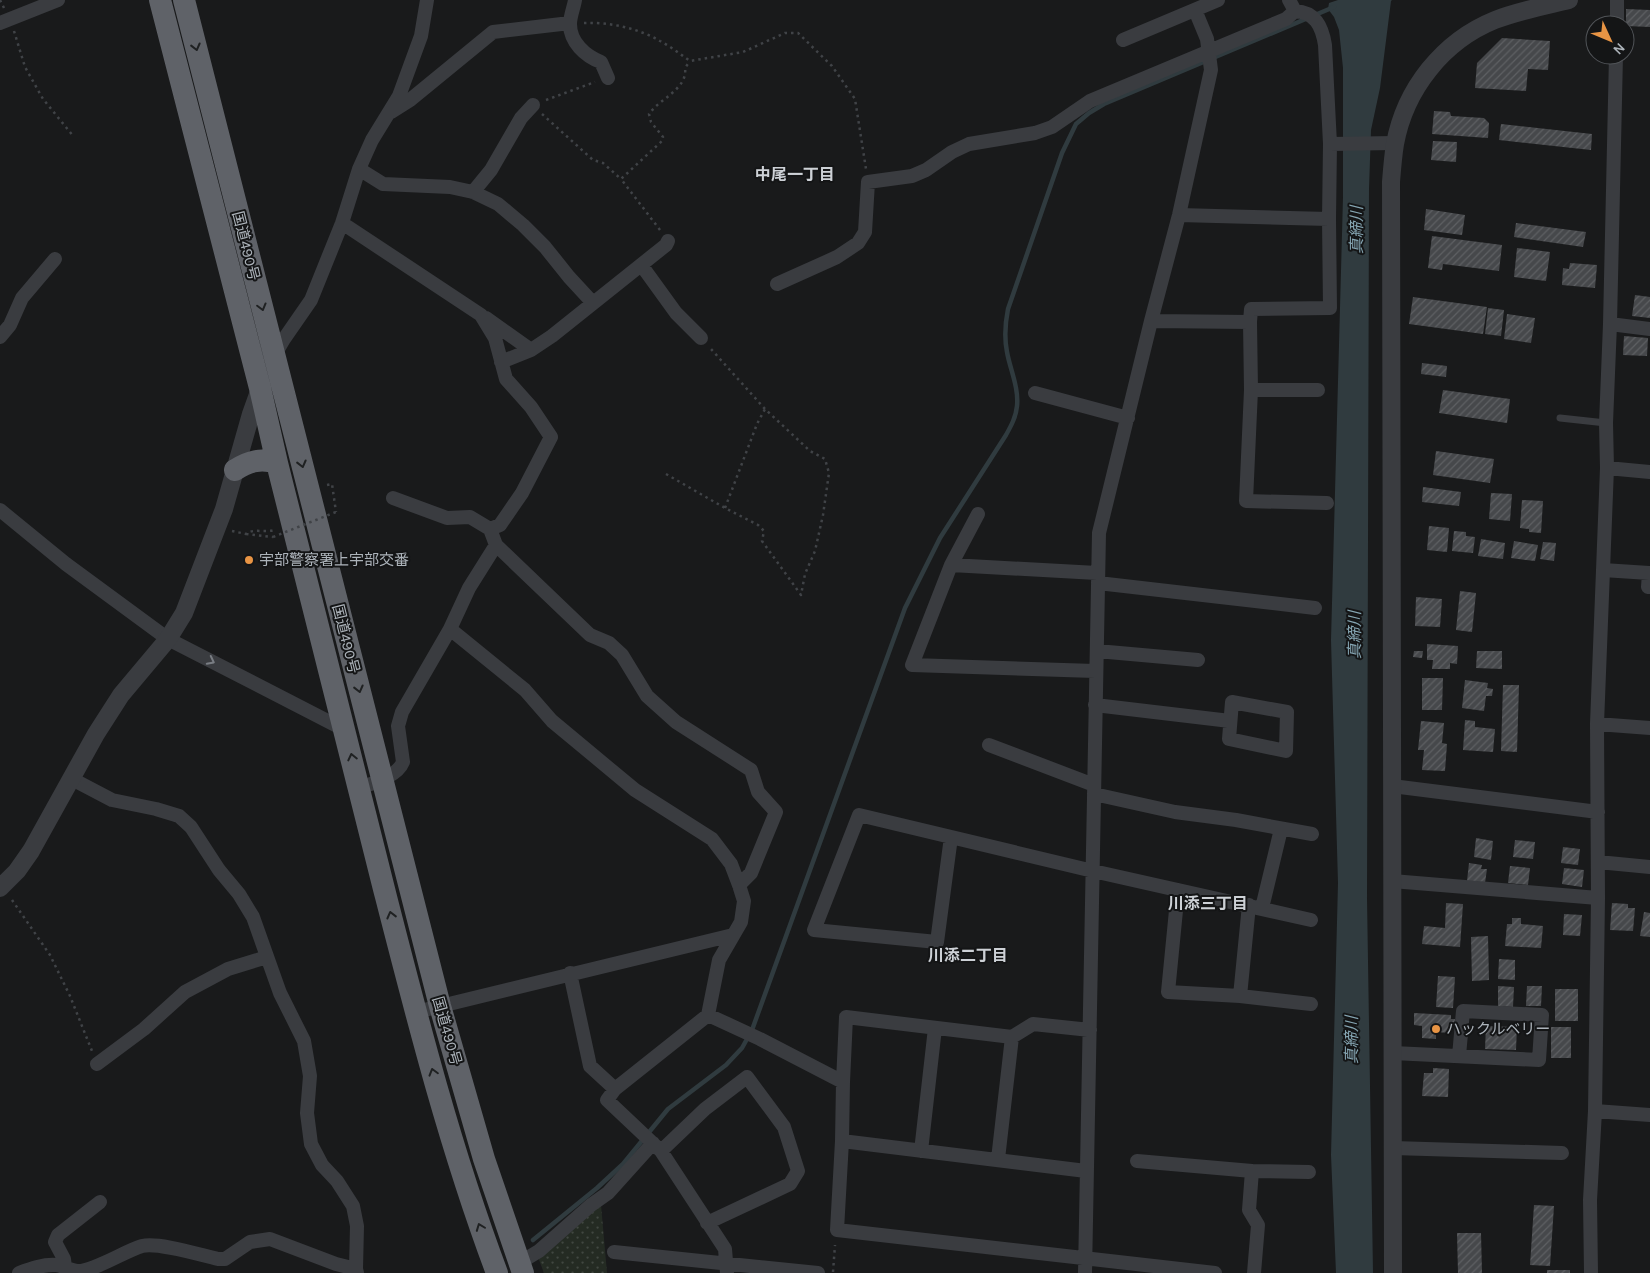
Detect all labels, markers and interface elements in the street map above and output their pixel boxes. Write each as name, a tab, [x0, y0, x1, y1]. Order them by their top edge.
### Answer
north arrow	[1585, 15, 1635, 65]
text: N	[1609, 39, 1629, 58]
one-way arrow	[190, 43, 201, 52]
district label: 中尾一丁目	[755, 165, 835, 184]
water label: 真締川	[1347, 204, 1366, 254]
street label: 国道490号	[229, 209, 263, 283]
one-way arrow	[256, 302, 266, 310]
one-way arrow	[296, 460, 307, 468]
place label: 宇部警察署上宇部交番	[259, 551, 409, 569]
marker: 宇部警察署上宇部交番	[243, 554, 255, 566]
street label: 国道490号	[329, 602, 363, 676]
water label: 真締川	[1345, 609, 1364, 659]
one-way arrow	[206, 655, 215, 665]
one-way arrow	[354, 685, 364, 693]
one-way arrow	[347, 753, 358, 762]
district label: 川添三丁目	[1168, 894, 1248, 913]
one-way arrow	[386, 910, 397, 919]
district label: 川添二丁目	[928, 946, 1008, 965]
street label: 国道490号	[429, 994, 465, 1068]
water label: 真締川	[1342, 1014, 1361, 1064]
place label: ハックルベリー	[1446, 1020, 1551, 1038]
marker: ハックルベリー	[1430, 1023, 1442, 1035]
one-way arrow	[428, 1068, 438, 1077]
one-way arrow	[476, 1224, 486, 1232]

